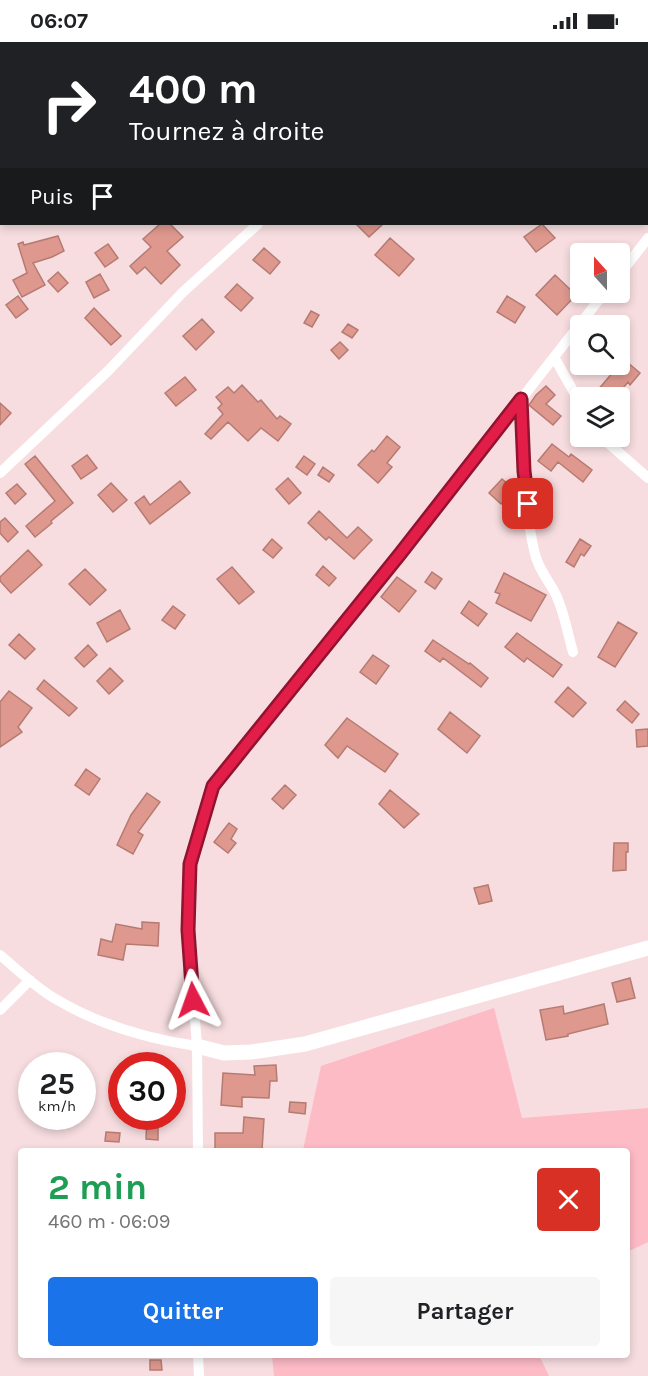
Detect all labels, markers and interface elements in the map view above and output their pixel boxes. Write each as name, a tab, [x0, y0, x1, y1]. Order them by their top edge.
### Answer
text: 06:07	[30, 8, 88, 34]
text: 400 m	[129, 64, 258, 114]
icon: right	[30, 66, 108, 144]
text: Tournez à droite	[129, 115, 324, 147]
icon: arrive	[86, 180, 119, 213]
text: Puis	[30, 184, 74, 210]
north arrow	[570, 243, 630, 303]
map controls	[570, 243, 630, 447]
button: search	[570, 315, 630, 375]
button: layers	[570, 387, 630, 447]
pin	[502, 478, 553, 529]
icon: arrive	[511, 487, 544, 520]
position arrow	[161, 968, 225, 1032]
speed limit sign: 30	[108, 1052, 186, 1130]
text: 25	[39, 1066, 75, 1102]
text: km/h	[38, 1097, 76, 1115]
text: 2 min	[48, 1166, 147, 1208]
button: close	[537, 1168, 600, 1231]
text: 460 m · 06:09	[48, 1210, 170, 1233]
button: Quitter	[48, 1277, 318, 1346]
button: Partager	[330, 1277, 600, 1346]

